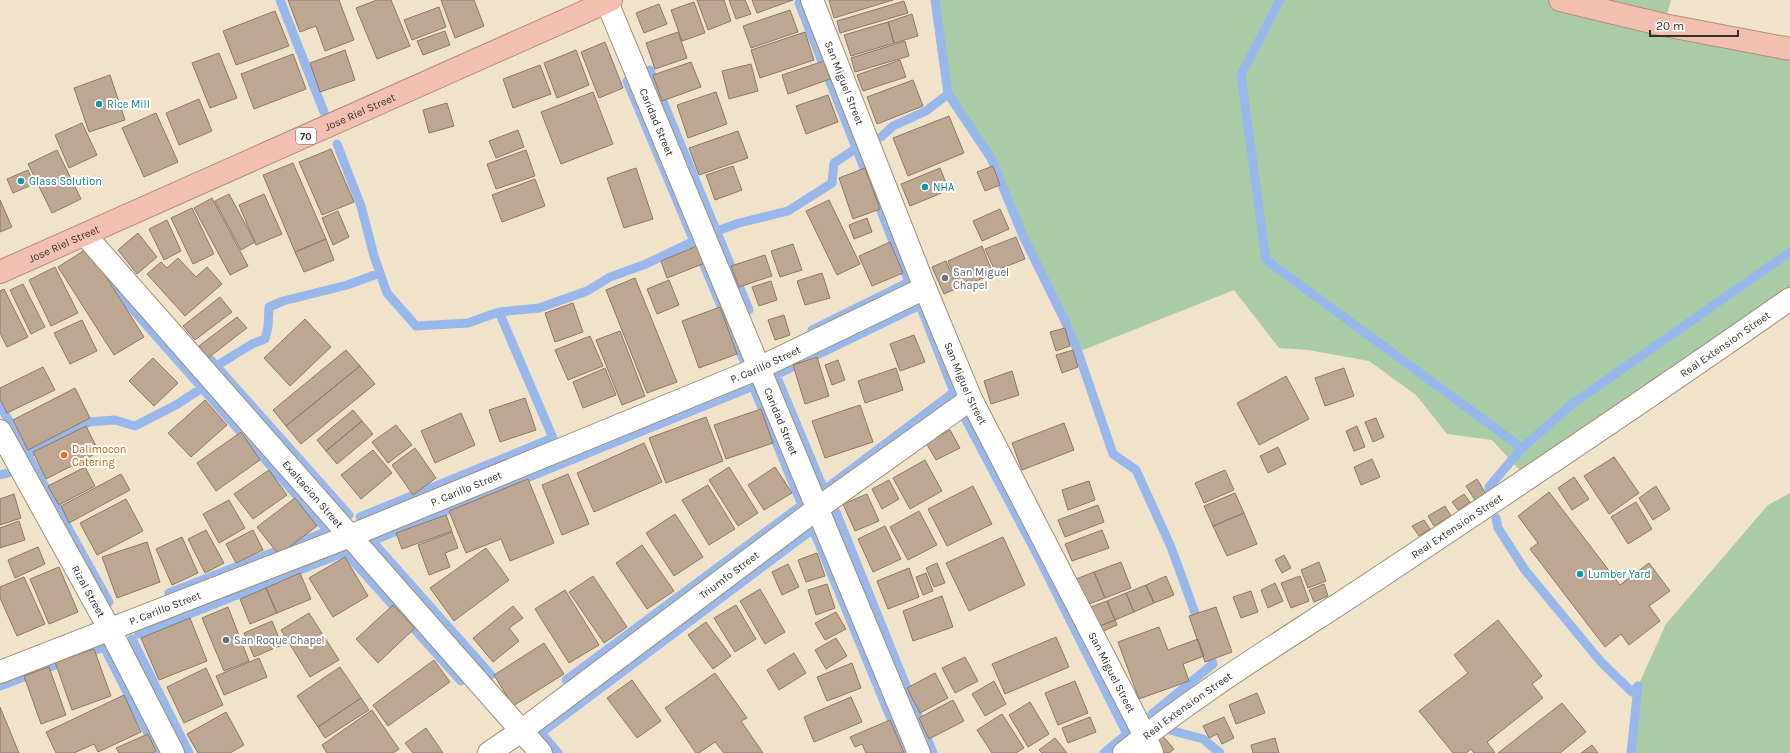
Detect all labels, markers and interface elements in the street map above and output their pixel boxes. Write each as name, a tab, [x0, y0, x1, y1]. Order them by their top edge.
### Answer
scale bar	[1650, 12, 1738, 38]
text: 20 m	[1656, 19, 1684, 33]
street label: San Miguel Street	[822, 39, 866, 127]
street label: Caridad Street	[637, 86, 676, 158]
street label: Jose Riel Street	[323, 91, 398, 134]
place label: Rice Mill	[107, 98, 150, 111]
marker: Rice Mill	[94, 99, 104, 109]
road number: 70	[296, 128, 316, 144]
place label: Glass Solution	[29, 175, 102, 188]
marker: Glass Solution	[16, 176, 26, 186]
place label: NHA	[933, 181, 955, 194]
marker: NHA	[920, 182, 930, 192]
street label: Jose Riel Street	[27, 223, 102, 265]
place label: San Miguel Chapel	[953, 266, 1009, 292]
marker: San Miguel Chapel	[940, 273, 950, 283]
street label: Real Extension Street	[1678, 309, 1773, 380]
street label: San Miguel Street	[941, 340, 989, 427]
street label: P. Carillo Street	[728, 343, 803, 386]
street label: Caridad Street	[761, 386, 801, 457]
place label: Dalimocon Catering	[72, 443, 126, 469]
marker: Dalimocon Catering	[59, 450, 69, 460]
street label: Exaltacion Street	[279, 458, 346, 531]
street label: P. Carillo Street	[429, 468, 504, 509]
street label: Real Extension Street	[1409, 491, 1505, 561]
street label: Triumfo Street	[697, 548, 762, 602]
street label: Rizal Street	[69, 563, 108, 620]
place label: Lumber Yard	[1588, 568, 1651, 581]
marker: Lumber Yard	[1575, 569, 1585, 579]
street label: P. Carillo Street	[127, 589, 203, 628]
street label: San Miguel Street	[1085, 630, 1138, 715]
place label: San Roque Chapel	[234, 634, 325, 647]
marker: San Roque Chapel	[221, 635, 231, 645]
street label: Real Extension Street	[1140, 670, 1235, 743]

